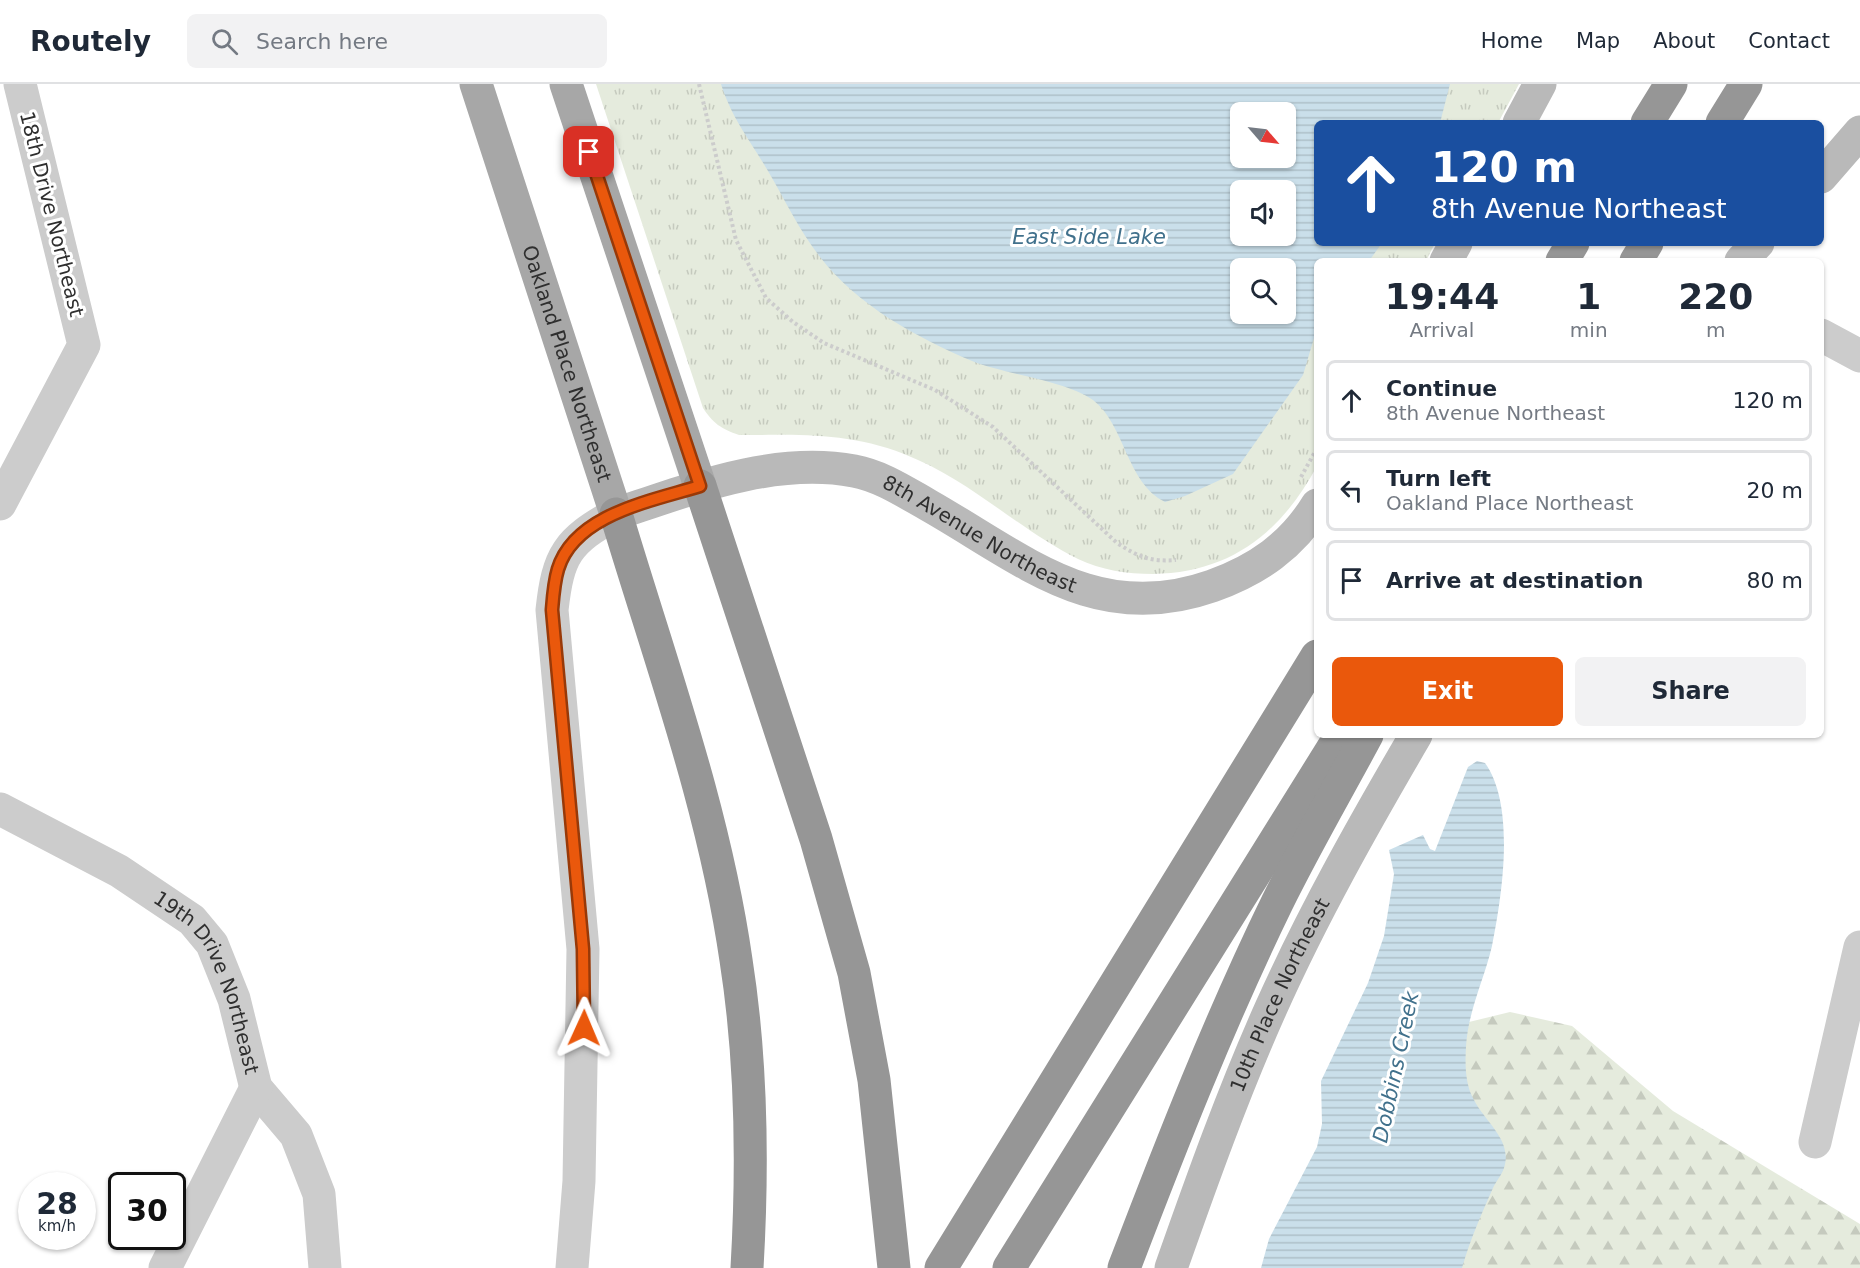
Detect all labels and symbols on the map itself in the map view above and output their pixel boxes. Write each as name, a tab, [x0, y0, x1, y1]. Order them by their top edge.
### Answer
north arrow	[1230, 102, 1296, 168]
street label: 18th Drive Northeast	[15, 109, 89, 319]
pin	[563, 126, 614, 177]
water label: East Side Lake	[1012, 225, 1166, 249]
street label: Oakland Place Northeast	[517, 242, 617, 485]
street label: 8th Avenue Northeast	[879, 470, 1080, 598]
street label: 19th Drive Northeast	[149, 886, 264, 1077]
street label: 10th Place Northeast	[1225, 894, 1335, 1095]
water label: Dobbins Creek	[1368, 989, 1424, 1145]
position arrow	[552, 996, 616, 1060]
speed limit sign: 30	[108, 1172, 186, 1250]

